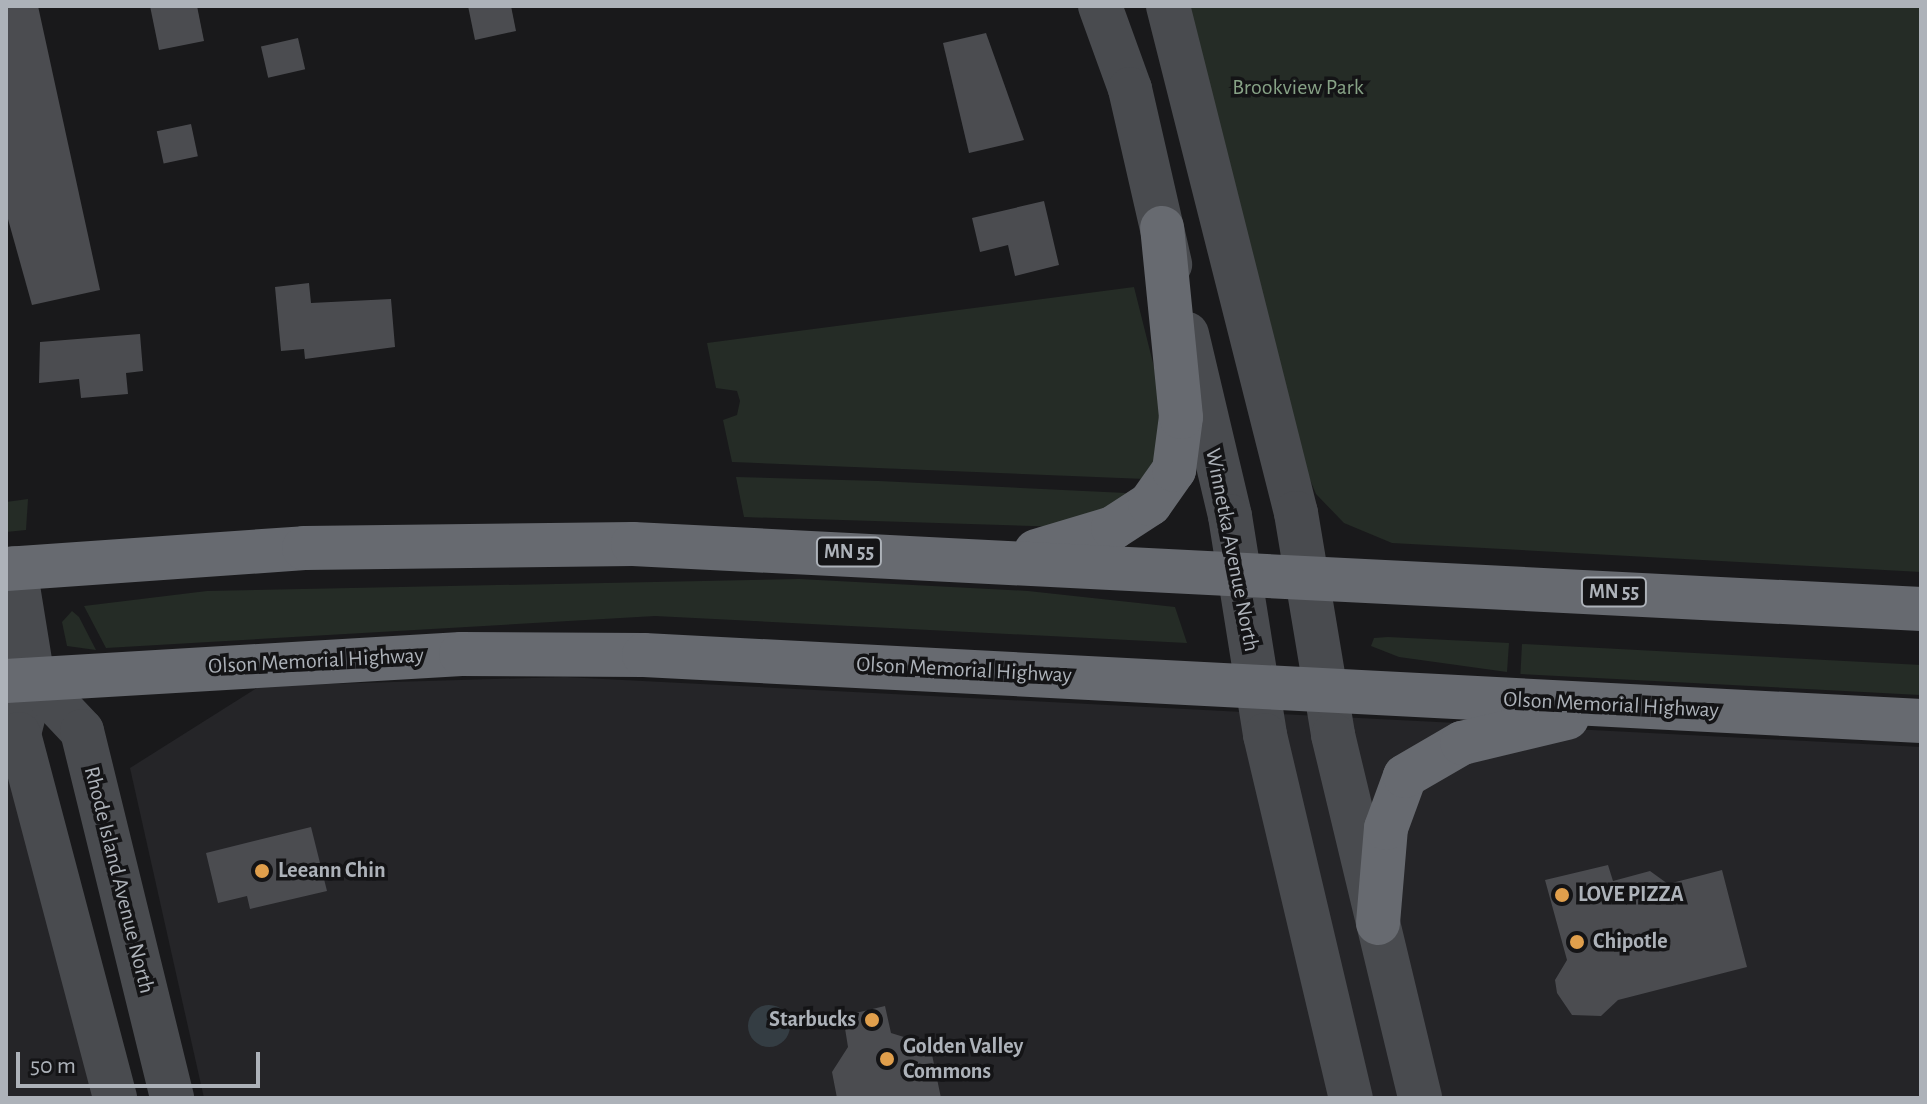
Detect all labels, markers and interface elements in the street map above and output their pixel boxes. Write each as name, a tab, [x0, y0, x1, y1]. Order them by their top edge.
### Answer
park label: Brookview Park	[1232, 75, 1364, 101]
street label: Winnetka Avenue North	[1199, 446, 1265, 654]
road number: MN 55	[815, 536, 883, 568]
road number: MN 55	[1580, 576, 1648, 608]
street label: Olson Memorial Highway	[208, 642, 424, 680]
street label: Olson Memorial Highway	[856, 651, 1072, 689]
street label: Olson Memorial Highway	[1503, 686, 1719, 724]
street label: Rhode Island Avenue North	[78, 764, 160, 996]
place label: Leeann Chin	[278, 858, 386, 884]
marker: Leeann Chin	[253, 862, 271, 880]
place label: LOVE PIZZA	[1578, 882, 1684, 908]
marker: LOVE PIZZA	[1553, 886, 1571, 904]
place label: Chipotle	[1593, 929, 1668, 955]
marker: Chipotle	[1568, 933, 1586, 951]
place label: Starbucks	[769, 1007, 856, 1033]
marker: Starbucks	[863, 1011, 881, 1029]
place label: Golden Valley Commons	[903, 1033, 1023, 1084]
scale bar	[20, 1036, 264, 1086]
marker: Golden Valley Commons	[878, 1050, 896, 1068]
text: 50 m	[30, 1054, 76, 1078]

